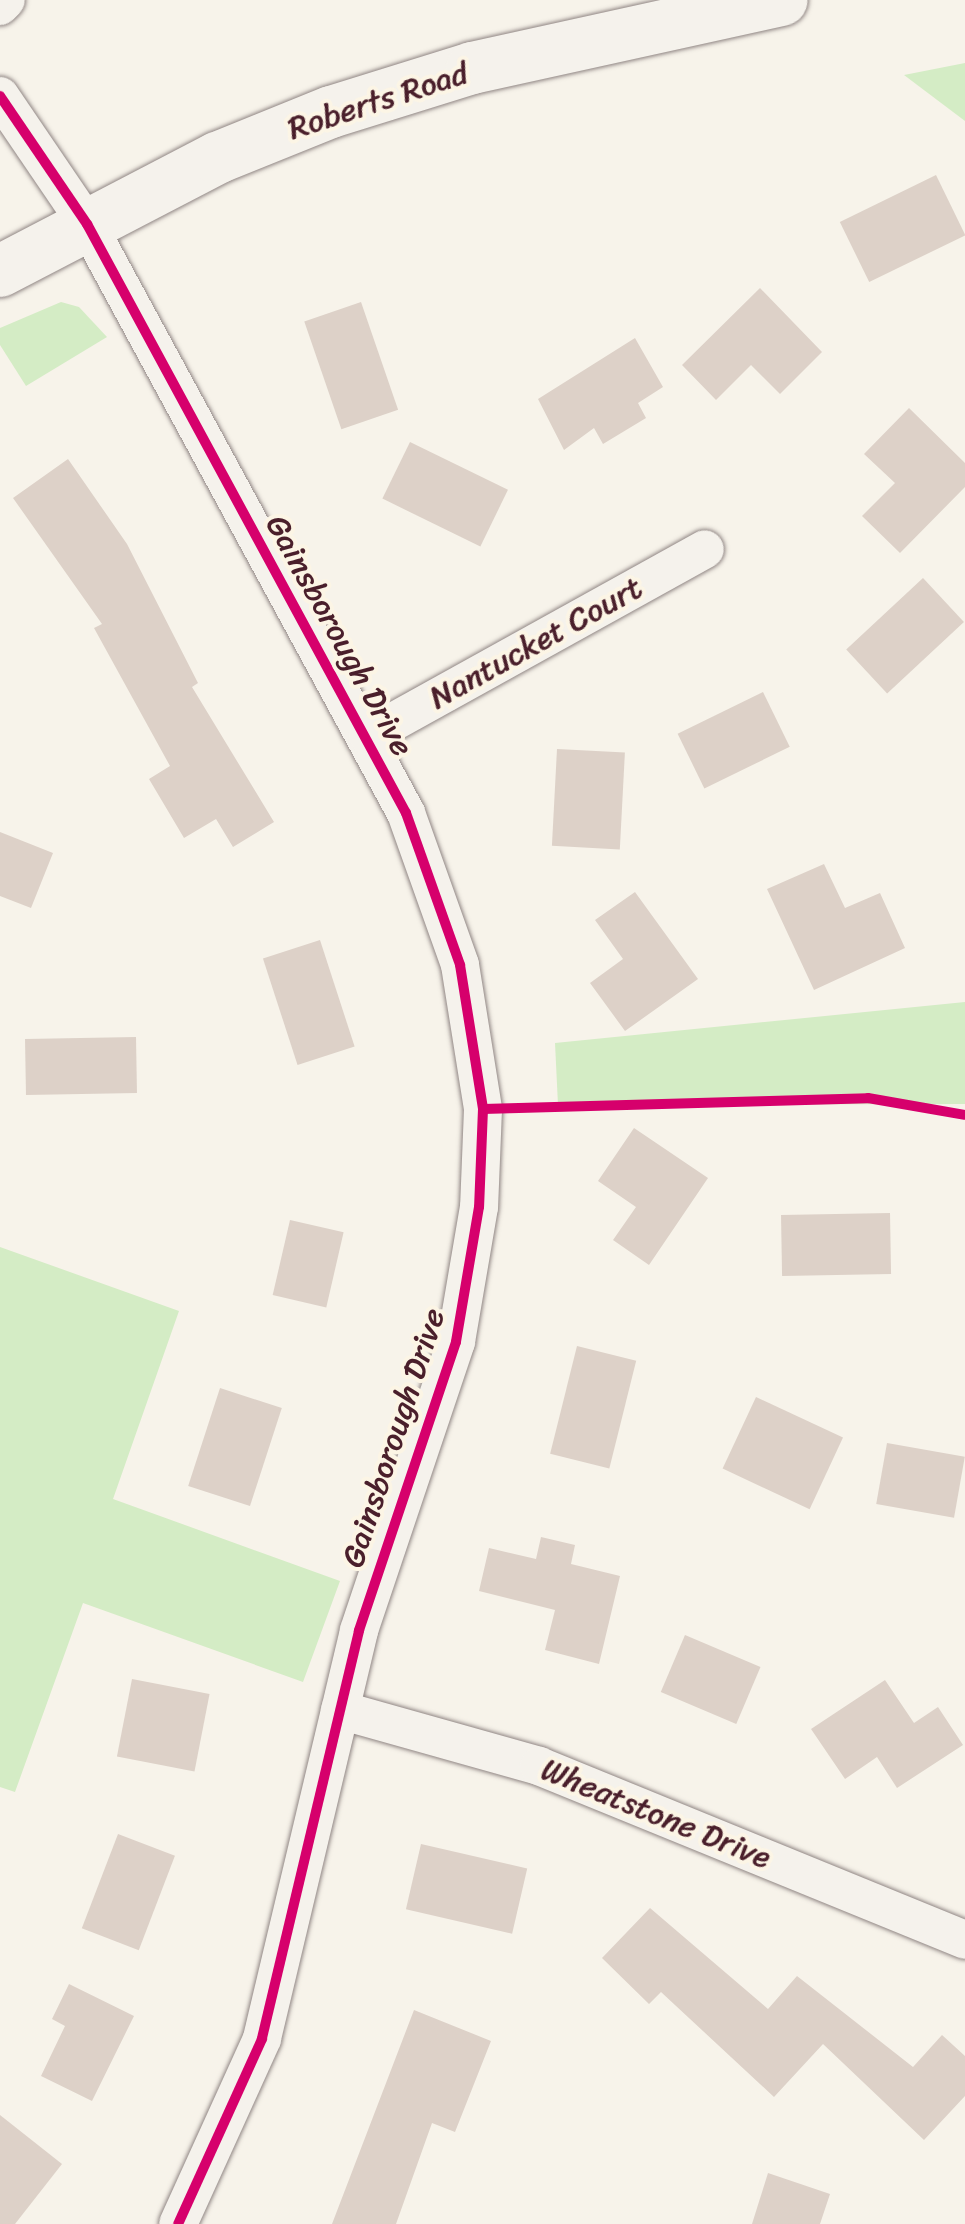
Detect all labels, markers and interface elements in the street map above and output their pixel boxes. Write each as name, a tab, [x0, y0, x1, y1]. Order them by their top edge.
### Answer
street label: Roberts Road	[283, 54, 473, 148]
street label: Gainsborough Drive	[257, 509, 421, 763]
street label: Nantucket Court	[423, 569, 649, 717]
street label: Gainsborough Drive	[334, 1304, 454, 1572]
street label: Wheatstone Drive	[535, 1750, 777, 1878]

